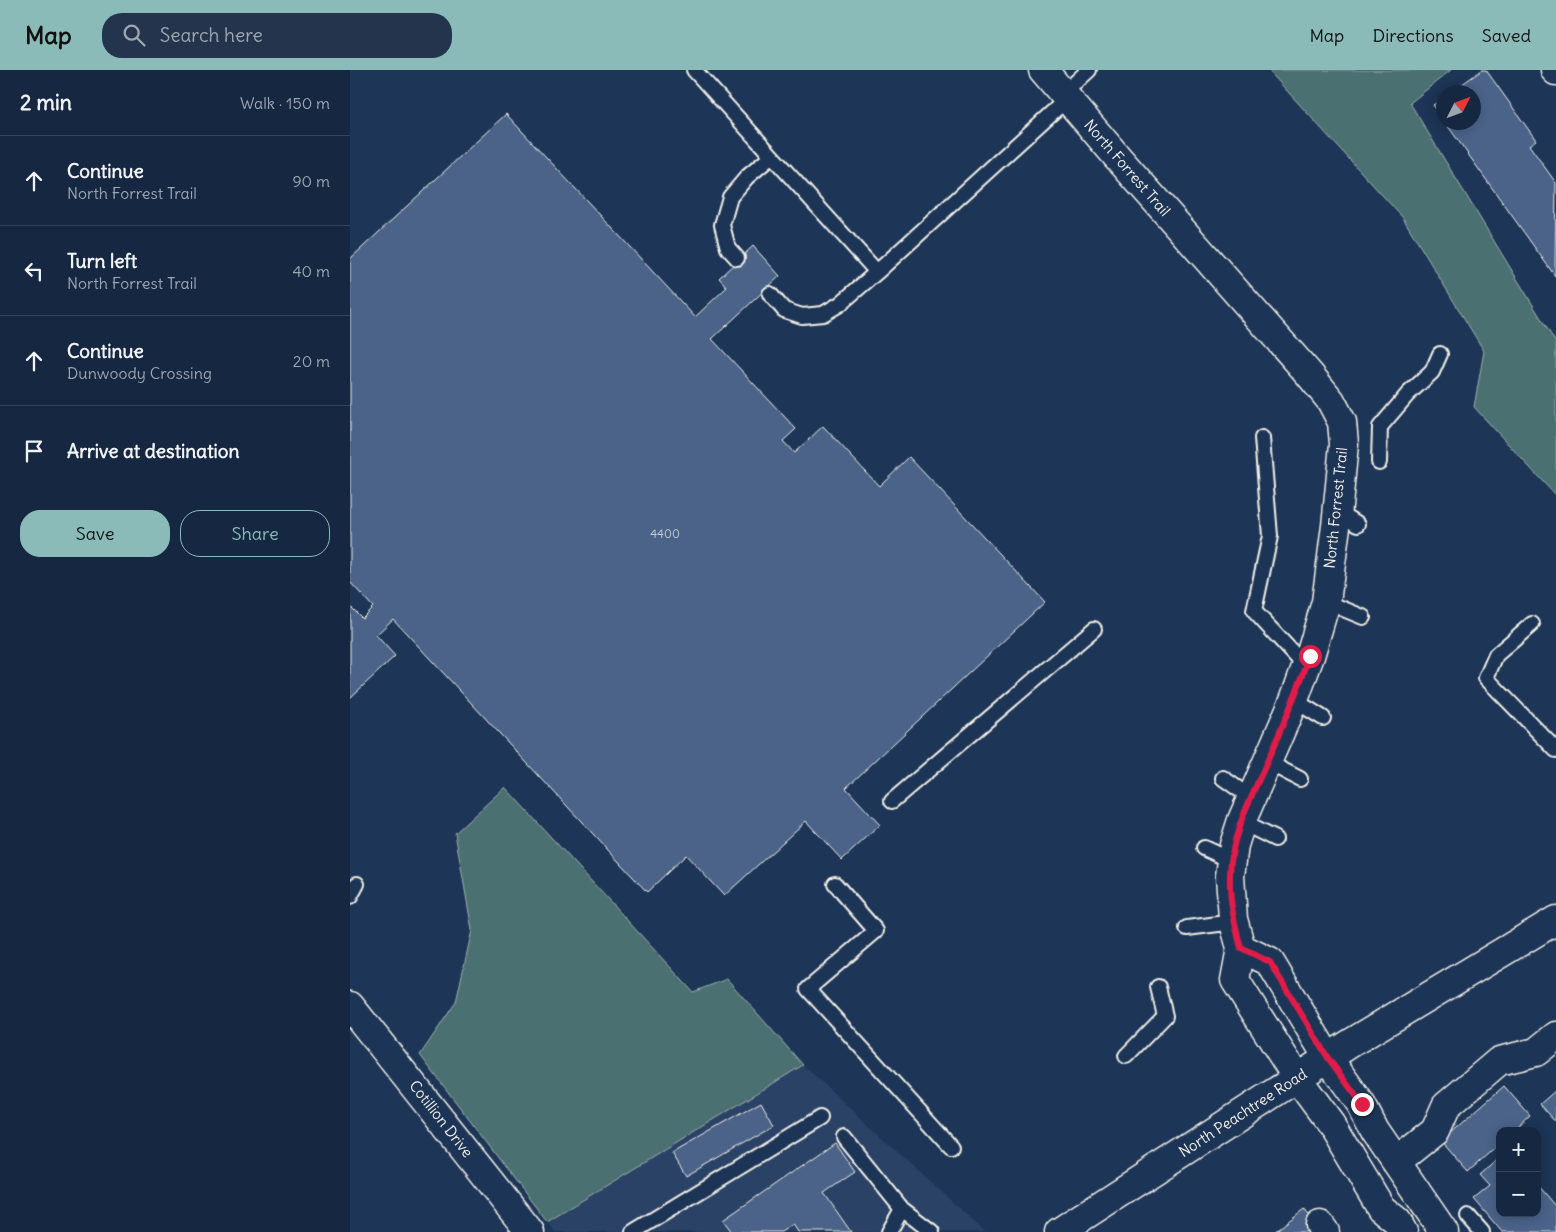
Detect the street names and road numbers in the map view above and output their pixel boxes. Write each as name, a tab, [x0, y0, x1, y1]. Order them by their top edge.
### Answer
street label: North Forrest Trail	[1080, 116, 1174, 220]
street label: North Forrest Trail	[1320, 446, 1351, 569]
street label: North Peachtree Road	[1175, 1064, 1310, 1161]
street label: Cotillion Drive	[405, 1076, 477, 1161]

